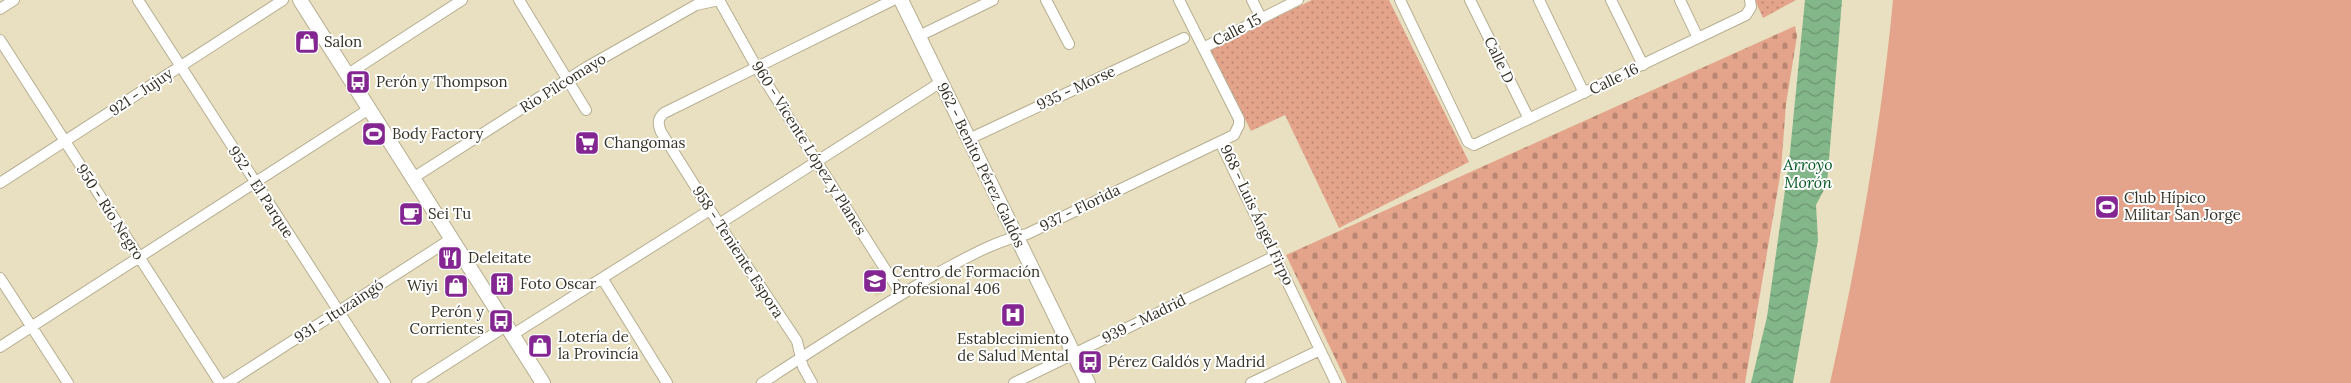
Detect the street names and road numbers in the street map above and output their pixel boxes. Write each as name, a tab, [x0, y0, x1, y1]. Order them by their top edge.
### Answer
street label: Calle 15	[1209, 9, 1264, 50]
street label: Calle D	[1480, 33, 1519, 86]
street label: Rio Pilcomayo	[516, 48, 609, 117]
street label: 960 - Vicente López y Planes	[748, 57, 871, 238]
street label: Calle 16	[1586, 58, 1642, 99]
street label: 935 - Morse	[1034, 61, 1118, 114]
street label: 921 - Jujuy	[105, 63, 176, 120]
street label: 962 - Benito Pérez Galdós	[933, 79, 1030, 250]
street label: 968 - Luis Ángel Firpo	[1216, 141, 1299, 288]
street label: 952 - El Parque	[224, 142, 298, 241]
street label: 950 - Río Negro	[72, 160, 149, 263]
street label: 937 - Florida	[1036, 180, 1123, 235]
street label: 958 - Teniente Espora	[689, 182, 788, 322]
street label: 931 - Ituzaingó	[290, 274, 387, 347]
street label: 939 - Madrid	[1099, 290, 1189, 347]

